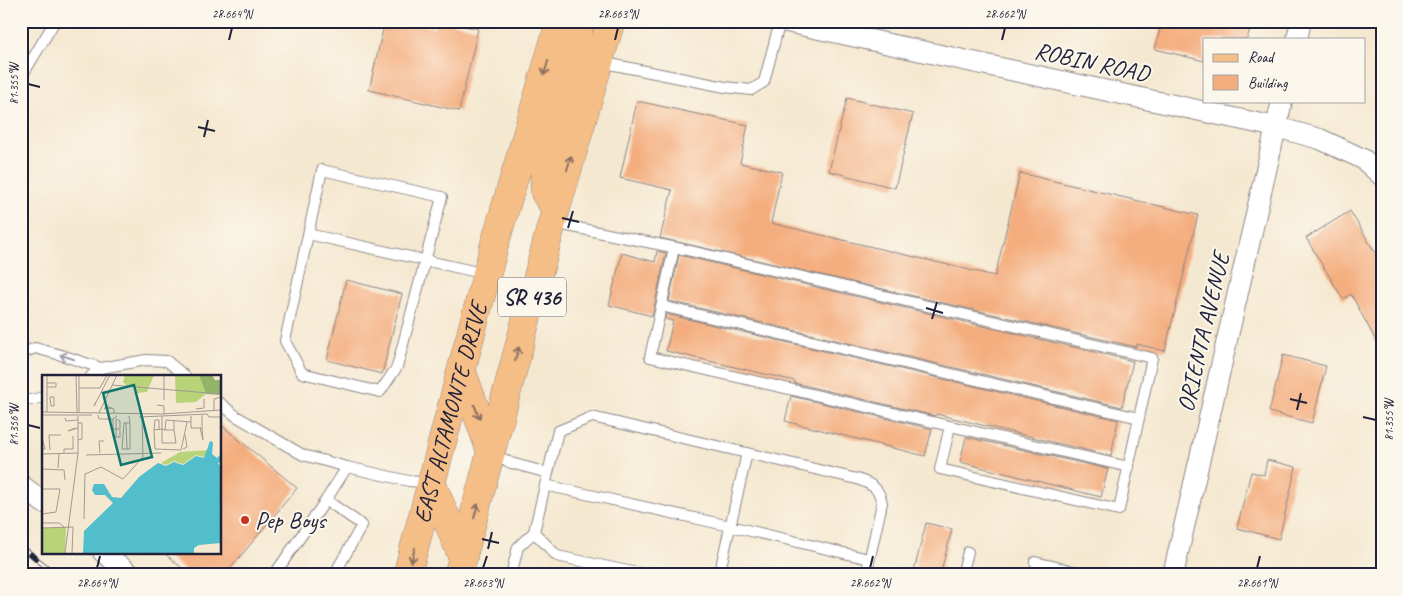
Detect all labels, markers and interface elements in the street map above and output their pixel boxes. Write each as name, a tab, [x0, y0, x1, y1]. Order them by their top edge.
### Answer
text: 28.664°N	[212, 6, 254, 22]
text: 28.663°N	[598, 6, 640, 22]
text: 28.662°N	[985, 6, 1027, 22]
street label: ROBIN ROAD	[1032, 35, 1154, 89]
legend	[1203, 38, 1366, 102]
text: Road	[1248, 48, 1275, 67]
one-way arrow	[541, 60, 551, 76]
text: 81.355°W	[6, 61, 22, 105]
text: Building	[1248, 74, 1288, 93]
one-way arrow	[565, 156, 575, 172]
street label: ORIENTA AVENUE	[1170, 247, 1237, 415]
road number: SR 436	[498, 278, 566, 316]
street label: EAST ALTAMONTE DRIVE	[407, 296, 494, 526]
one-way arrow	[513, 346, 523, 362]
one-way arrow	[60, 352, 76, 361]
inset map	[42, 375, 221, 554]
text: 81.355°W	[1381, 397, 1397, 441]
text: 81.356°W	[6, 402, 22, 446]
one-way arrow	[473, 404, 482, 419]
one-way arrow	[471, 503, 481, 519]
place label: Pep Boys	[255, 505, 327, 535]
marker: Pep Boys	[239, 514, 251, 526]
one-way arrow	[408, 546, 417, 562]
text: 28.664°N	[77, 575, 119, 591]
text: 28.663°N	[463, 575, 505, 591]
text: 28.662°N	[850, 575, 892, 591]
text: 28.661°N	[1237, 575, 1279, 591]

